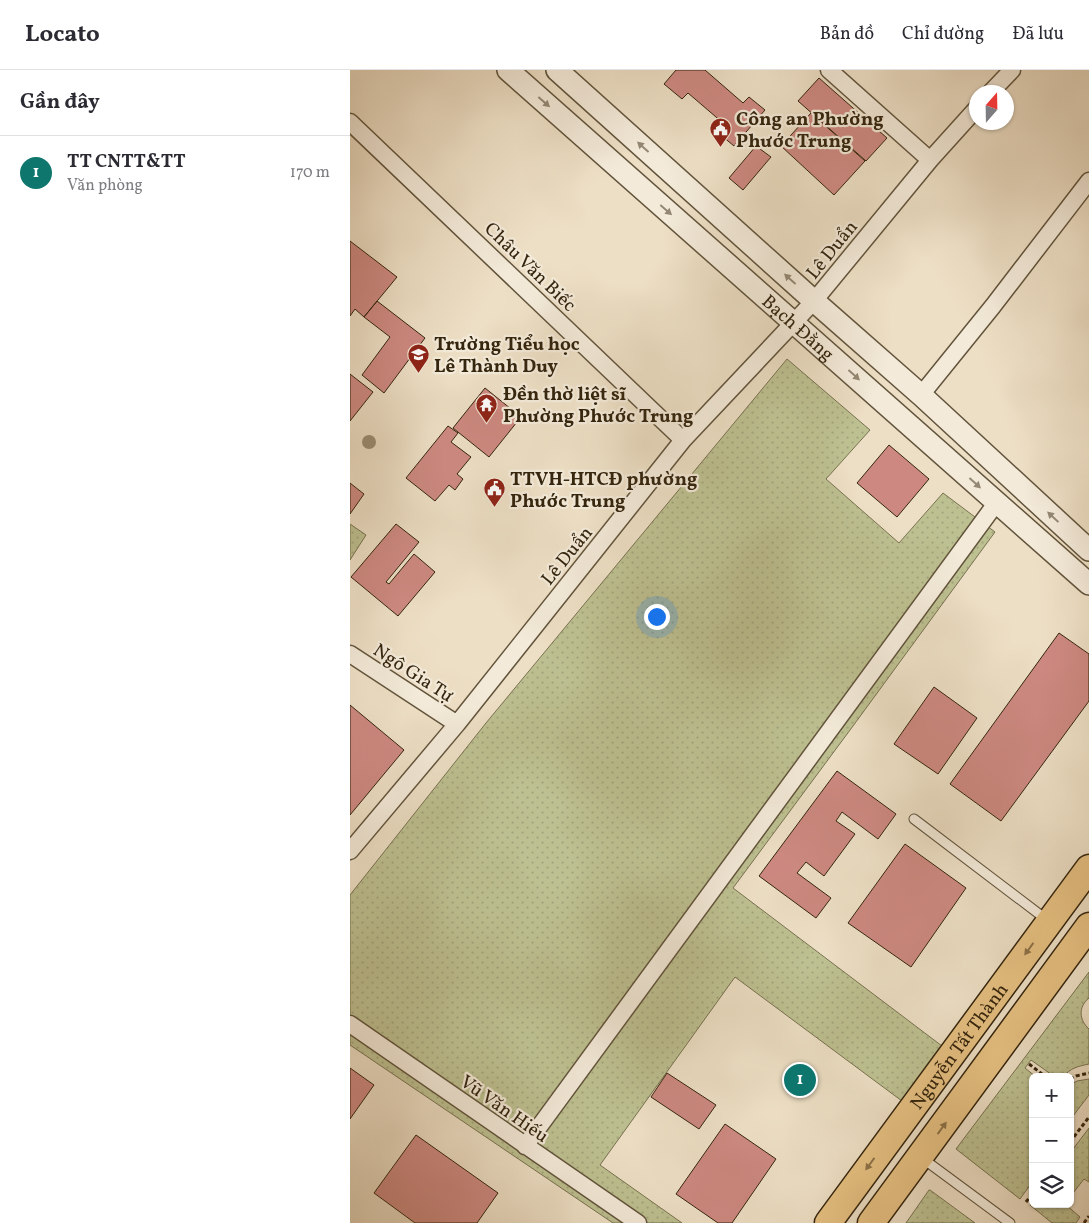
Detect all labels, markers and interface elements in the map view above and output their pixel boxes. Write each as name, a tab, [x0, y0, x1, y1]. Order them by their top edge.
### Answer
text: Locato	[25, 18, 100, 52]
text: Bản đồ	[820, 22, 874, 47]
text: Chỉ đường	[902, 22, 984, 47]
text: Đã lưu	[1012, 22, 1064, 47]
north arrow	[969, 85, 1014, 130]
text: Gần đây	[20, 88, 100, 117]
one-way arrow	[538, 96, 550, 108]
place label: Công an Phường Phước Trung	[736, 107, 884, 155]
public building icon: Công an Phường Phước Trung	[708, 117, 732, 148]
one-way arrow	[637, 141, 649, 153]
text: TT CNTT&TT	[67, 149, 186, 175]
text: 1	[33, 162, 39, 184]
text: 170 m	[290, 162, 330, 184]
text: Văn phòng	[67, 175, 143, 197]
one-way arrow	[660, 204, 673, 215]
street label: Lê Duẩn	[801, 215, 864, 285]
street label: Châu Văn Biếc	[478, 217, 581, 318]
one-way arrow	[784, 273, 796, 285]
street label: Bạch Đằng	[755, 289, 839, 368]
place label: Trường Tiểu học Lê Thành Duy	[434, 332, 580, 380]
school or university icon: Trường Tiểu học Lê Thành Duy	[406, 342, 430, 373]
one-way arrow	[847, 369, 859, 381]
place label: Đền thờ liệt sĩ Phường Phước Trung	[503, 382, 693, 430]
temple icon: Đền thờ liệt sĩ Phường Phước Trung	[475, 392, 499, 423]
place label: TTVH-HTCĐ phường Phước Trung	[510, 467, 697, 515]
public building icon: TTVH-HTCĐ phường Phước Trung	[482, 477, 506, 508]
one-way arrow	[969, 477, 981, 489]
one-way arrow	[1047, 511, 1059, 523]
street label: Lê Duẩn	[536, 521, 599, 591]
your location	[644, 604, 670, 630]
street label: Ngô Gia Tự	[368, 638, 458, 709]
one-way arrow	[1024, 942, 1034, 956]
street label: Nguyễn Tất Thành	[905, 978, 1015, 1115]
pin: 1	[784, 1061, 816, 1099]
street label: Vũ Văn Hiếu	[454, 1070, 553, 1150]
map controls	[1029, 1073, 1074, 1208]
button: +	[1029, 1073, 1074, 1118]
button: −	[1029, 1118, 1074, 1163]
one-way arrow	[936, 1121, 946, 1134]
one-way arrow	[865, 1157, 875, 1171]
button: layers	[1029, 1163, 1074, 1208]

